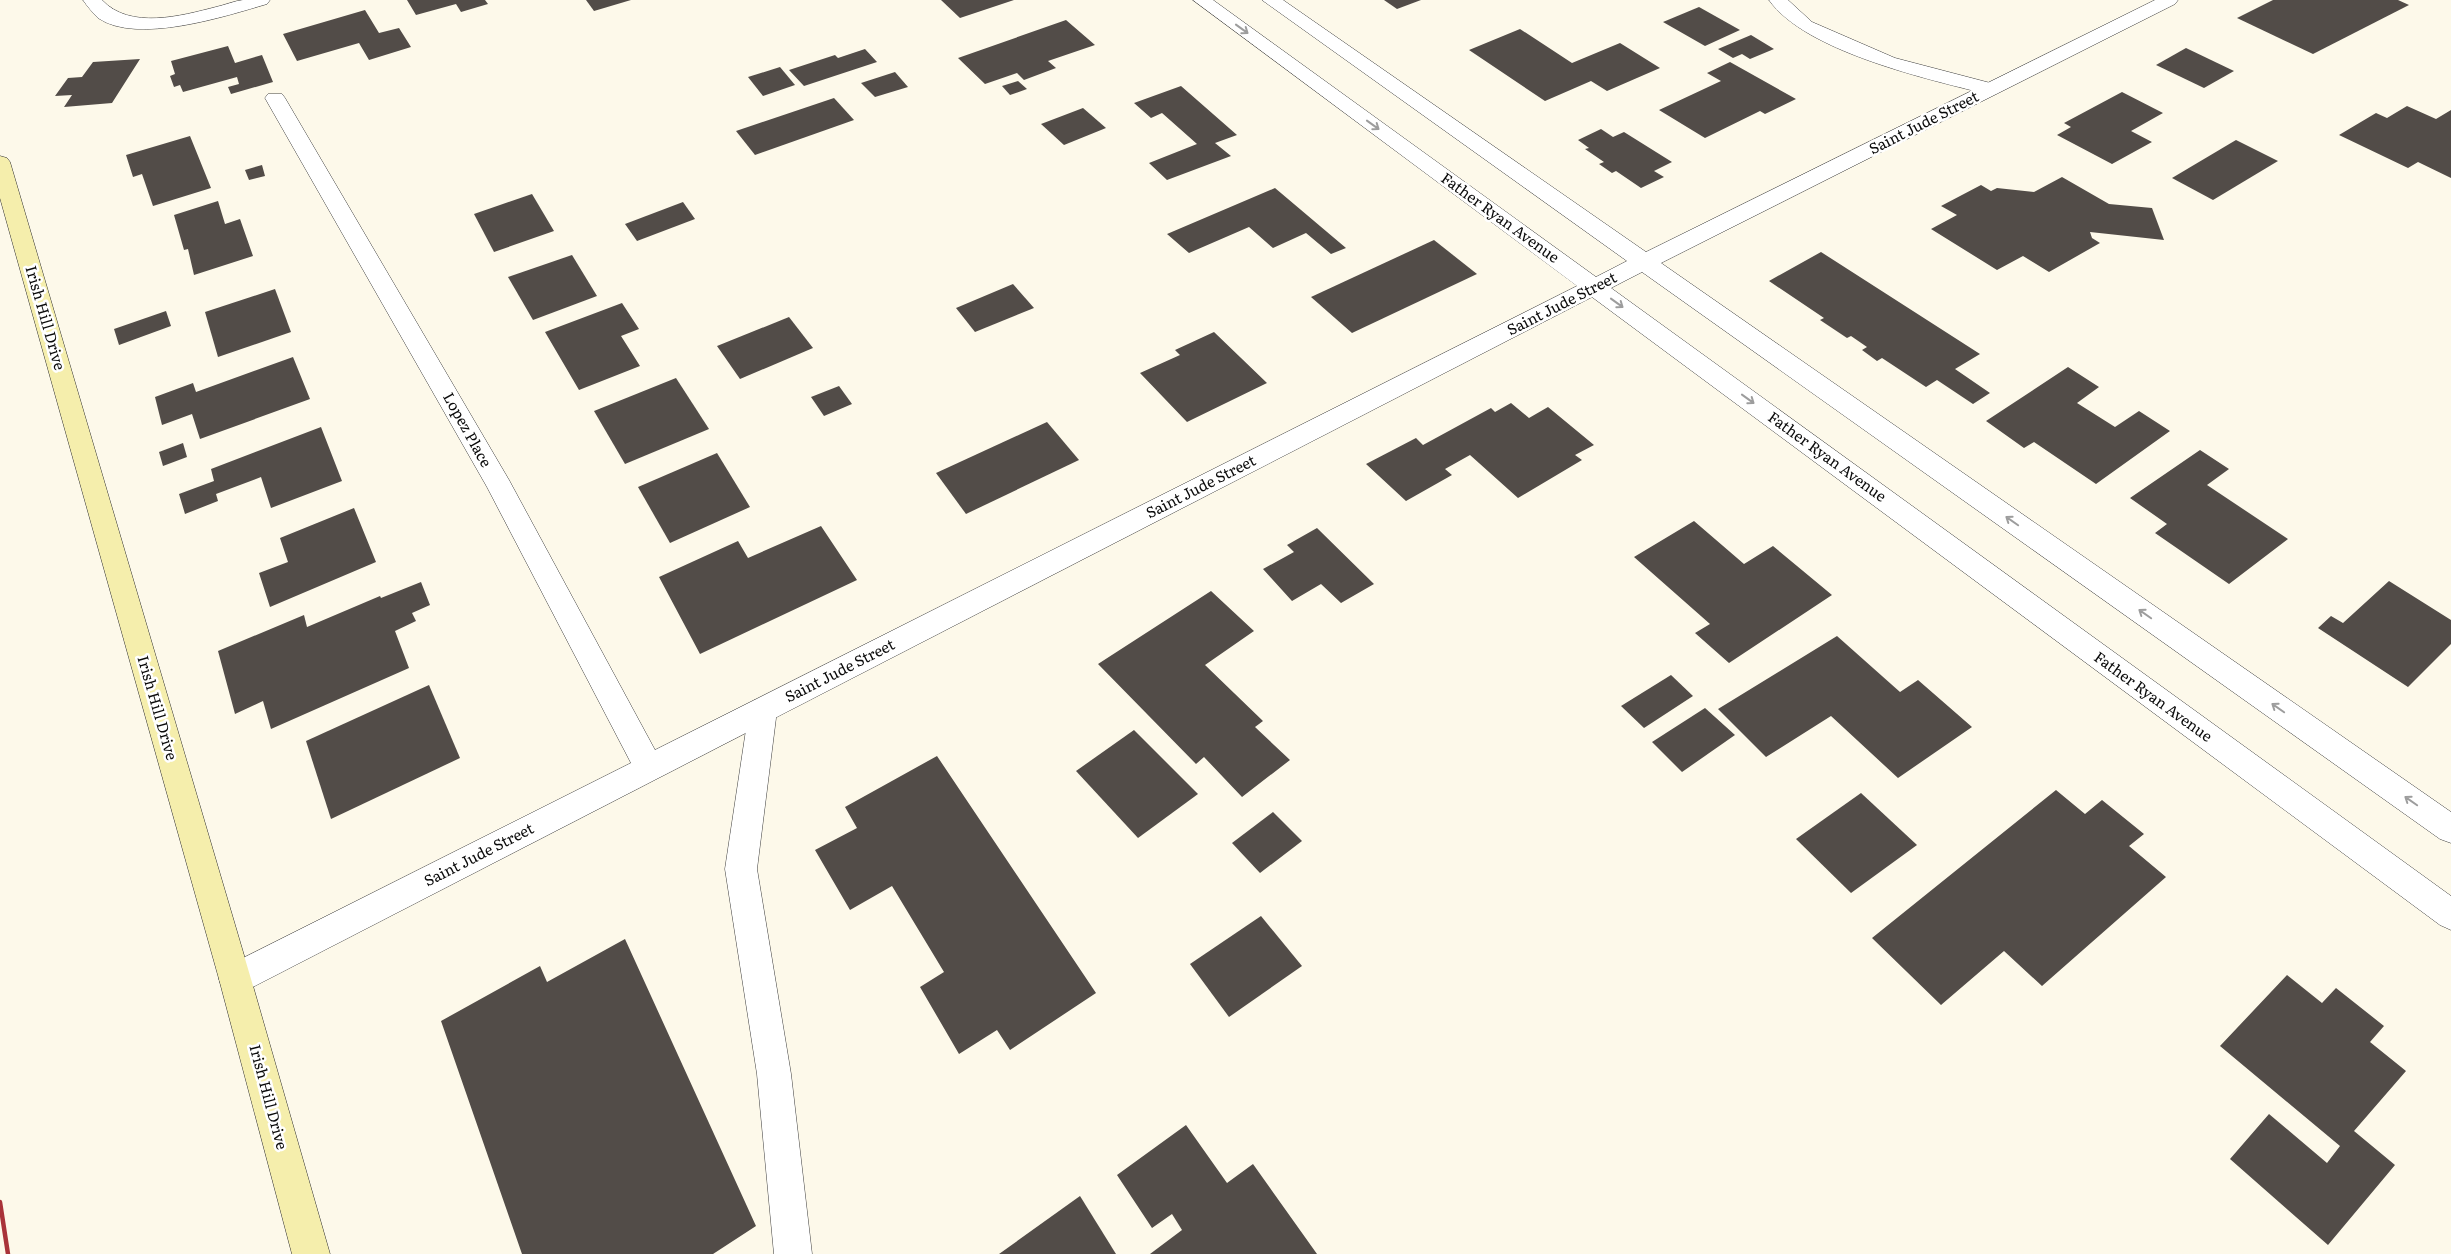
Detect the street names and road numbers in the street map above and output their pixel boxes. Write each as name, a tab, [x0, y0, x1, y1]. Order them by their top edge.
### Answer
street label: Saint Jude Street	[1864, 84, 1982, 159]
street label: Father Ryan Avenue	[1437, 166, 1565, 268]
street label: Irish Hill Drive	[21, 263, 72, 373]
street label: Saint Jude Street	[1502, 265, 1620, 340]
street label: Lopez Place	[438, 388, 499, 471]
street label: Father Ryan Avenue	[1764, 405, 1892, 507]
street label: Saint Jude Street	[1141, 448, 1259, 523]
street label: Saint Jude Street	[780, 632, 898, 707]
street label: Father Ryan Avenue	[2090, 645, 2218, 747]
street label: Irish Hill Drive	[133, 653, 184, 763]
street label: Saint Jude Street	[419, 816, 537, 891]
street label: Irish Hill Drive	[244, 1041, 295, 1152]

